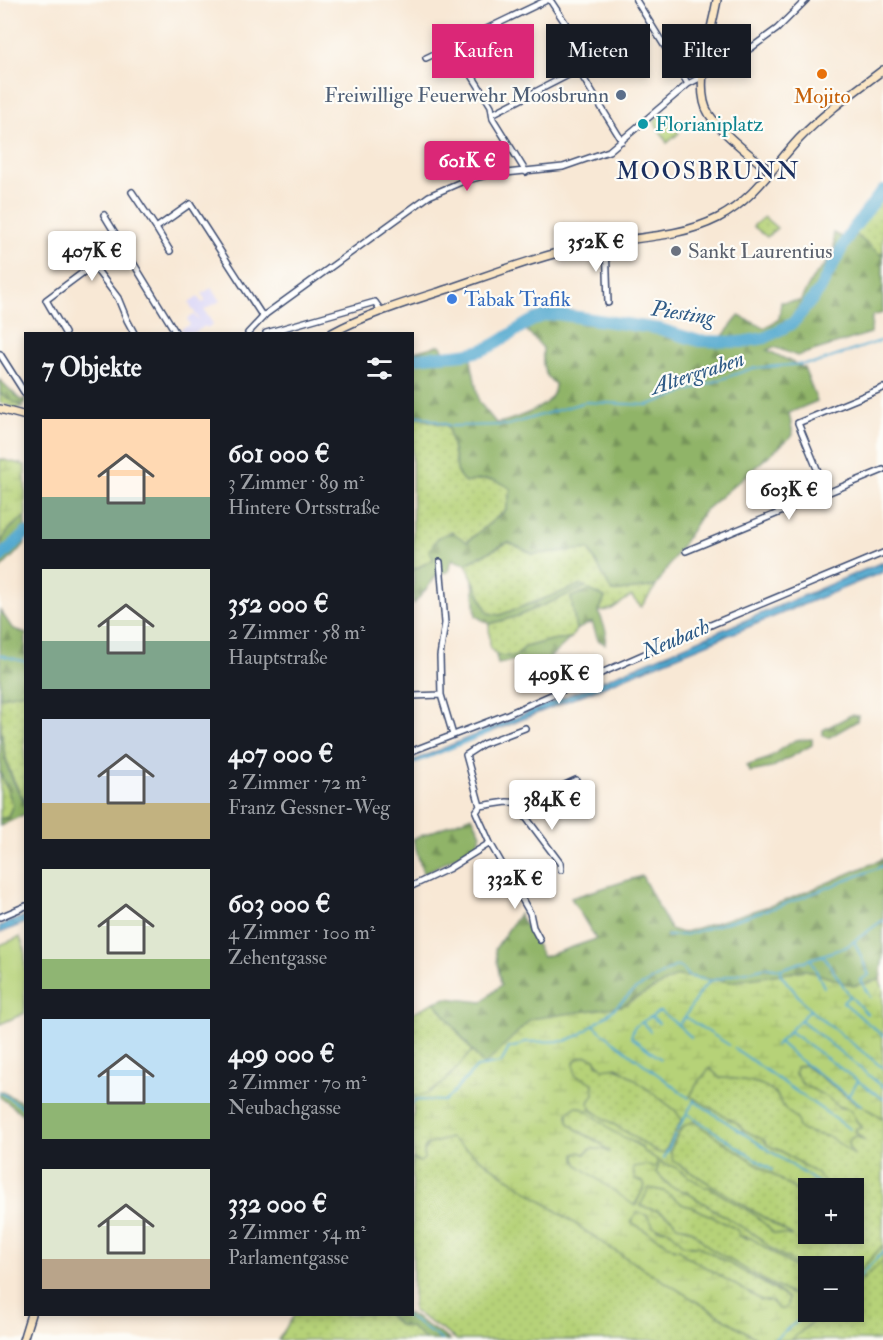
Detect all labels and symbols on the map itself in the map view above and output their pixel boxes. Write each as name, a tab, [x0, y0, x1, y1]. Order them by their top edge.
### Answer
marker: Mojito	[815, 67, 829, 81]
place label: Freiwillige Feuerwehr Moosbrunn	[324, 82, 609, 109]
place label: Mojito	[793, 83, 851, 110]
marker: Freiwillige Feuerwehr Moosbrunn	[614, 88, 628, 102]
place label: Florianiplatz	[655, 111, 763, 138]
marker: Florianiplatz	[636, 117, 650, 131]
pin: 601K €	[418, 141, 516, 192]
district label: MOOSBRUNN	[616, 156, 800, 187]
pin: 352K €	[547, 222, 645, 273]
pin: 407K €	[43, 231, 141, 282]
place label: Sankt Laurentius	[688, 238, 833, 265]
marker: Sankt Laurentius	[669, 244, 683, 258]
place label: Tabak Trafik	[464, 286, 571, 313]
marker: Tabak Trafik	[445, 292, 459, 306]
water label: Piesting	[648, 294, 717, 332]
water label: Altergraben	[645, 345, 748, 402]
pin: 603K €	[740, 470, 838, 521]
water label: Neubach	[636, 612, 714, 666]
pin: 409K €	[510, 654, 608, 705]
pin: 384K €	[503, 780, 601, 831]
pin: 332K €	[466, 859, 564, 910]

